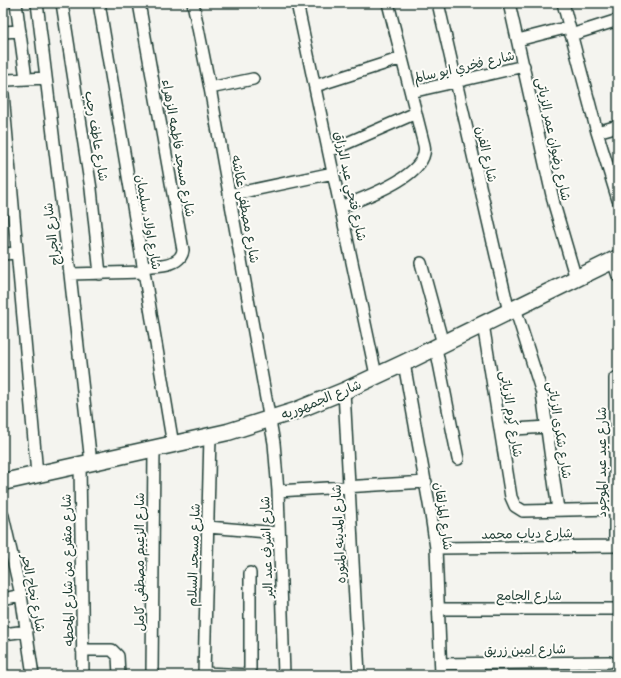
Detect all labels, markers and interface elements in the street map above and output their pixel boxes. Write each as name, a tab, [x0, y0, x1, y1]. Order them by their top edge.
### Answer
street label: شارع فخري ابو سالم	[412, 48, 517, 88]
street label: شارع رضوان عمر الزياتى	[531, 76, 574, 203]
street label: شارع مسجد فاطمه الزهراء	[157, 78, 198, 218]
street label: شارع عاطف رجب	[80, 90, 111, 183]
street label: شارع الفرن	[471, 125, 500, 184]
street label: شارع فتحي عبد الرزاق	[328, 130, 370, 243]
street label: شارع مصطفى عكاشه	[227, 154, 262, 265]
street label: شارع اولاد سليمان	[131, 173, 164, 271]
street label: شارع الجراج	[40, 202, 65, 266]
street label: شارع كرم الزياتى	[494, 370, 526, 459]
street label: شارع الجمهوريه	[279, 377, 364, 424]
street label: شارع شكرى الزياتى	[542, 380, 575, 480]
street label: شارع عيد عبد الموجود	[594, 407, 611, 517]
street label: شارع المزلقان	[429, 481, 456, 551]
street label: شارع المدينه المنوره	[328, 484, 351, 584]
street label: شارع الزعيم مصطفى كامل	[132, 492, 150, 632]
street label: شارع متفرع من شارع المحطه	[59, 493, 78, 646]
street label: شارع اشرف عبد البر	[257, 496, 278, 599]
street label: شارع مسجد السلام	[184, 503, 206, 607]
street label: شارع دياب محمد	[481, 525, 573, 544]
street label: شارع نجاح الحر	[16, 552, 48, 634]
street label: شارع الجامع	[496, 588, 562, 606]
street label: شارع امين زريق	[484, 641, 566, 660]

